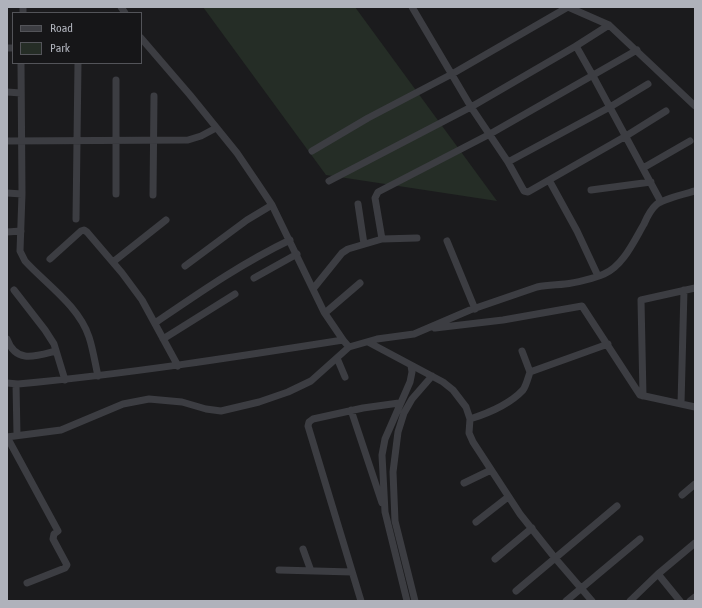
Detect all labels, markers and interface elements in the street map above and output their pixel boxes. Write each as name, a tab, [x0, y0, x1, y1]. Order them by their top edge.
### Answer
legend	[12, 12, 142, 64]
text: Road	[50, 21, 73, 35]
text: Park	[50, 41, 70, 55]

